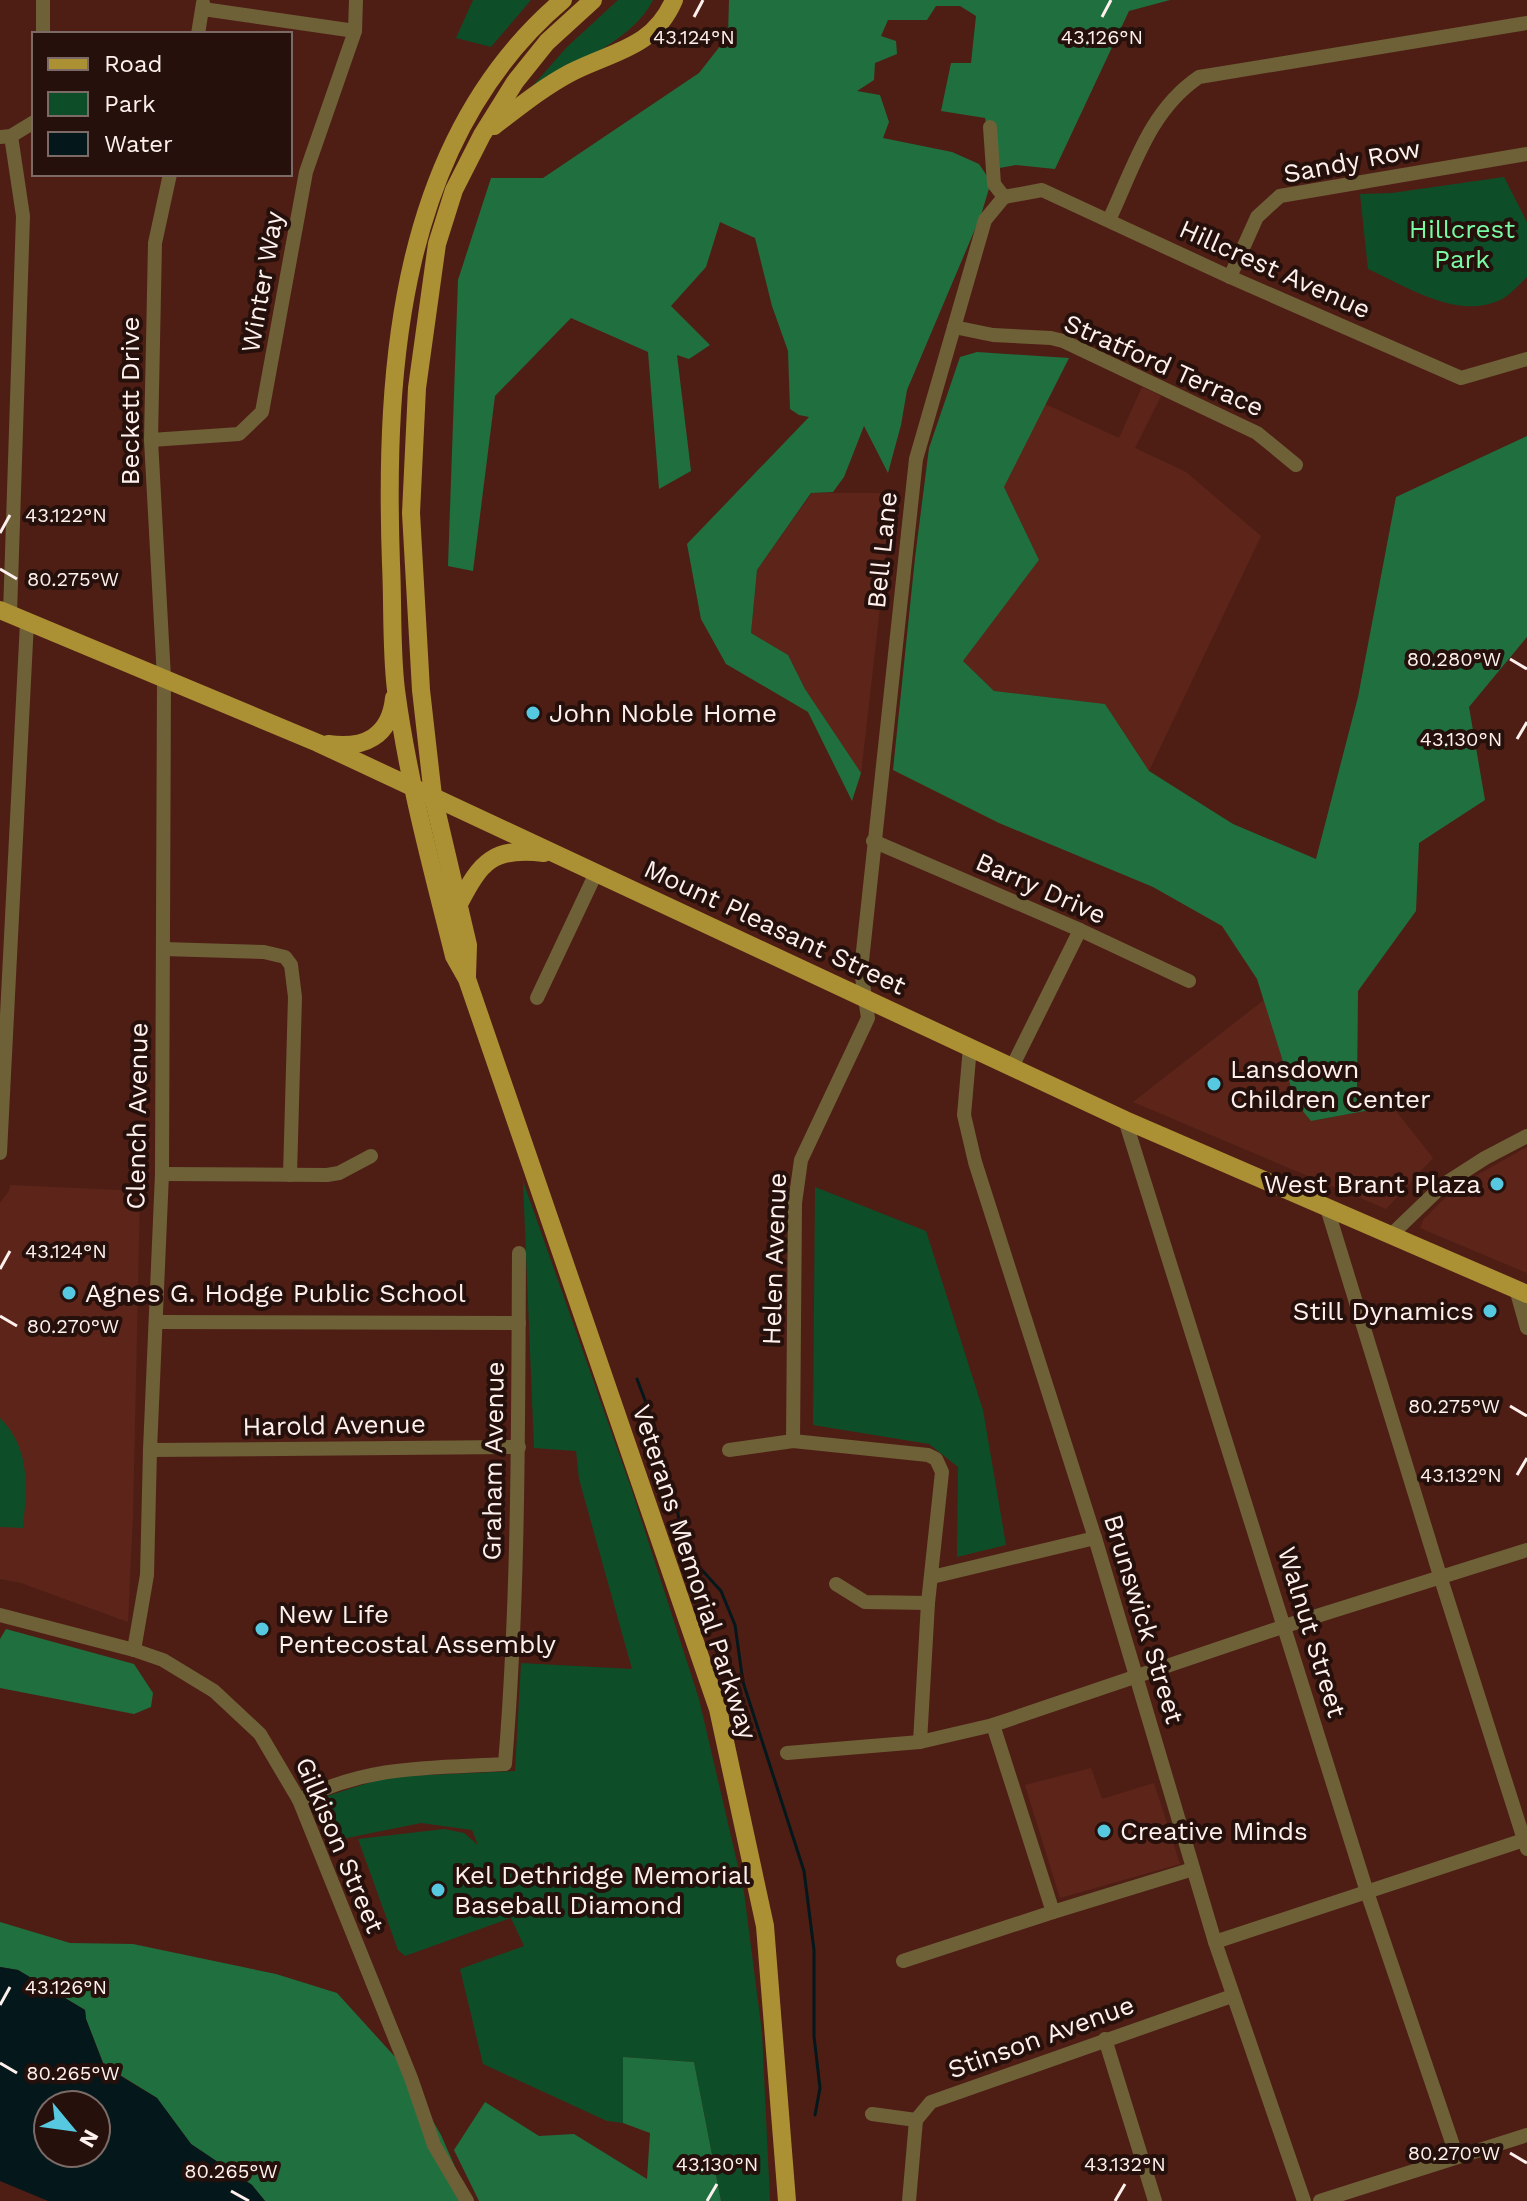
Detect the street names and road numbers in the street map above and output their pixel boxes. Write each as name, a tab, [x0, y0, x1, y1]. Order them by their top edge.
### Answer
street label: Sandy Row	[1281, 133, 1423, 189]
street label: Winter Way	[235, 208, 289, 355]
street label: Hillcrest Avenue	[1175, 213, 1375, 325]
street label: Stratford Terrace	[1059, 307, 1269, 423]
street label: Beckett Drive	[115, 316, 145, 486]
street label: Bell Lane	[861, 490, 903, 610]
street label: Barry Drive	[971, 846, 1111, 930]
street label: Mount Pleasant Street	[639, 853, 911, 1001]
street label: Clench Avenue	[120, 1022, 154, 1210]
street label: Helen Avenue	[756, 1172, 792, 1346]
street label: Graham Avenue	[476, 1361, 510, 1561]
street label: Veterans Memorial Parkway	[627, 1401, 764, 1744]
street label: Harold Avenue	[242, 1408, 426, 1442]
street label: Brunswick Street	[1098, 1511, 1190, 1727]
street label: Walnut Street	[1272, 1543, 1352, 1721]
street label: Gilkison Street	[289, 1753, 391, 1937]
street label: Stinson Avenue	[944, 1989, 1138, 2085]

